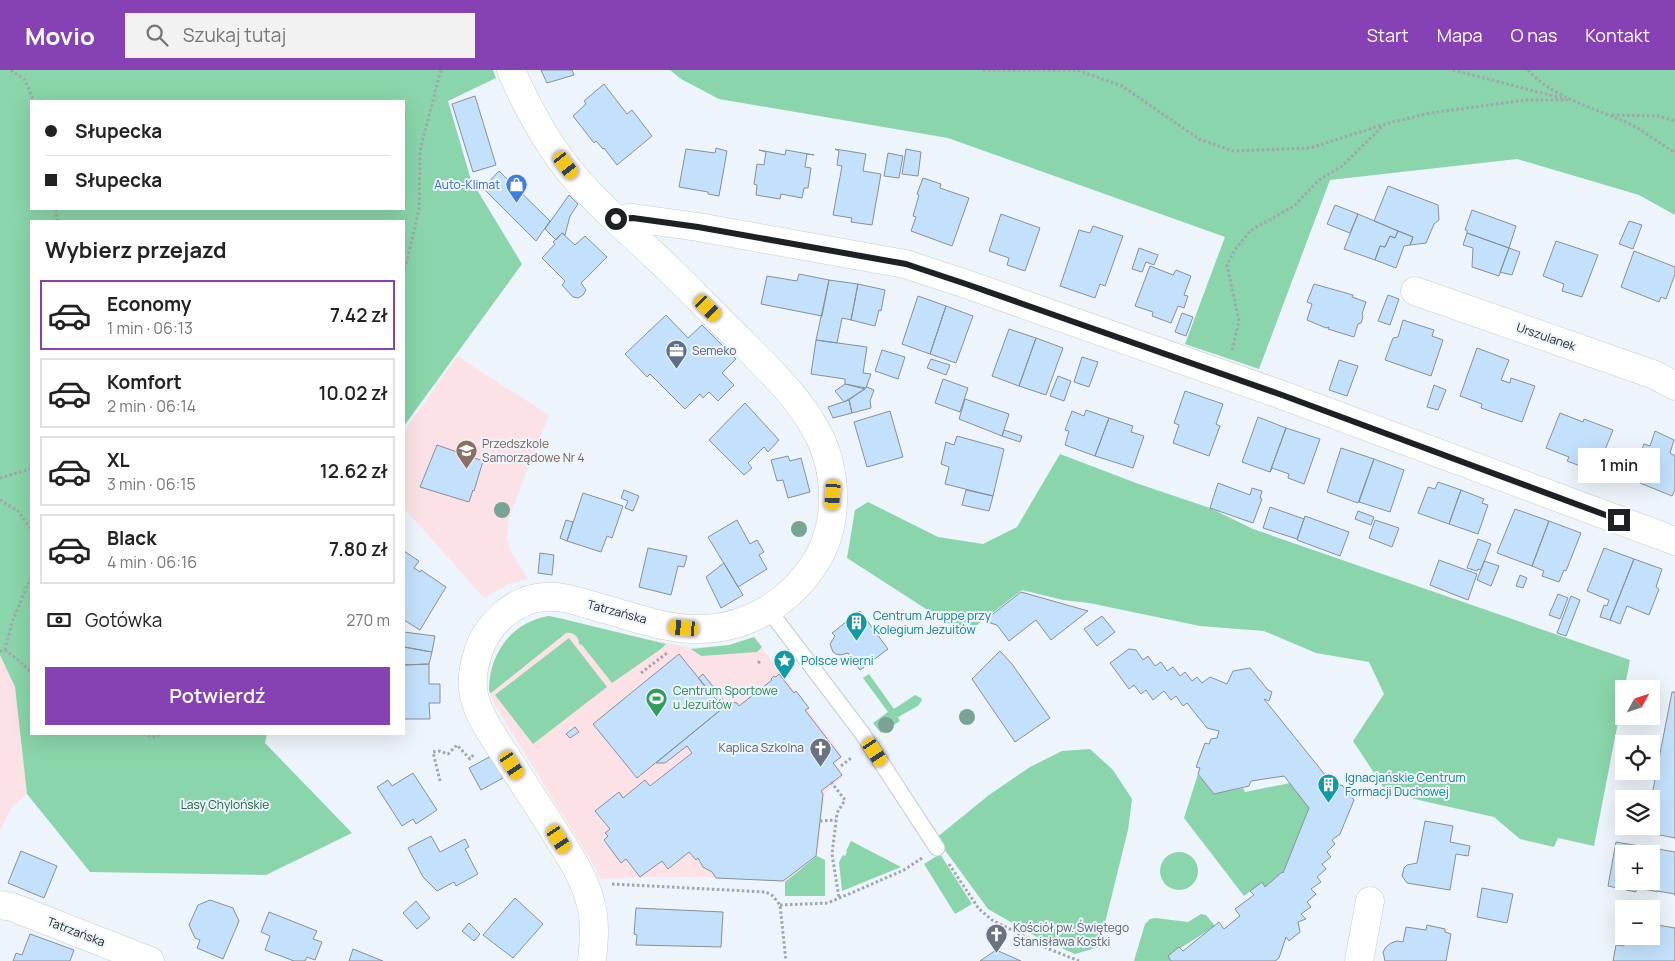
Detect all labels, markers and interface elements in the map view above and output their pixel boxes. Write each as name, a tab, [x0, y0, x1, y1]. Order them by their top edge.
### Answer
search box	[125, 13, 475, 58]
text: Movio	[25, 19, 95, 52]
icon: search	[143, 21, 171, 49]
text: Szukaj tutaj	[183, 22, 286, 48]
text: Start	[1367, 23, 1409, 47]
text: Mapa	[1437, 23, 1483, 47]
text: O nas	[1511, 23, 1557, 47]
text: Kontakt	[1585, 23, 1650, 47]
text: Słupecka	[75, 118, 162, 144]
car	[550, 149, 581, 181]
text: Słupecka	[75, 167, 162, 193]
shop icon: Auto-Klimat	[504, 173, 528, 204]
place label: Auto-Klimat	[434, 176, 500, 193]
route start	[605, 208, 627, 230]
text: Wybierz przejazd	[45, 235, 227, 265]
text: Economy	[107, 291, 191, 317]
car	[692, 292, 723, 324]
icon: car	[47, 293, 92, 338]
text: 7.42 zł	[330, 302, 388, 328]
text: 1 min · 06:13	[107, 317, 193, 339]
street label: Urszulanek	[1514, 318, 1579, 355]
office icon: Semeko	[664, 339, 688, 370]
place label: Semeko	[692, 342, 736, 359]
text: Komfort	[107, 369, 182, 395]
icon: car	[47, 371, 92, 416]
text: 10.02 zł	[318, 380, 388, 406]
text: 2 min · 06:14	[107, 395, 196, 417]
place label: Przedszkole Samorządowe Nr 4	[482, 435, 585, 466]
school or university icon: Przedszkole Samorządowe Nr 4	[454, 439, 478, 470]
text: XL	[107, 447, 130, 473]
callout: 1 min	[1578, 448, 1660, 482]
icon: car	[47, 449, 92, 494]
text: 1 min	[1600, 454, 1638, 476]
text: 12.62 zł	[320, 458, 388, 484]
text: 3 min · 06:15	[107, 473, 196, 495]
car	[824, 480, 841, 510]
route end	[1608, 509, 1630, 531]
text: Black	[107, 525, 156, 551]
icon: car	[47, 527, 92, 572]
text: 7.80 zł	[329, 536, 388, 562]
text: 4 min · 06:16	[107, 551, 197, 573]
street label: Tatrzańska	[586, 595, 649, 628]
icon: cash	[45, 606, 73, 634]
text: Gotówka	[85, 607, 162, 633]
place label: Centrum Aruppe przy Kolegium Jezuitów	[873, 607, 992, 638]
text: 270 m	[346, 609, 390, 631]
building icon: Centrum Aruppe przy Kolegium Jezuitów	[845, 611, 869, 642]
car	[668, 619, 699, 637]
place icon: Polsce wierni	[773, 649, 797, 680]
place label: Polsce wierni	[801, 652, 874, 669]
button: Potwierdź	[45, 667, 390, 725]
north arrow	[1615, 680, 1660, 725]
map controls	[1615, 680, 1660, 945]
place label: Centrum Sportowe u Jezuitów	[673, 682, 778, 713]
sports icon: Centrum Sportowe u Jezuitów	[645, 686, 669, 717]
car	[860, 735, 889, 769]
button: locate	[1615, 735, 1660, 780]
church icon: Kaplica Szkolna	[808, 736, 832, 767]
place label: Kaplica Szkolna	[719, 739, 804, 756]
car	[497, 748, 526, 782]
place label: Ignacjańskie Centrum Formacji Duchowej	[1345, 769, 1466, 800]
building icon: Ignacjańskie Centrum Formacji Duchowej	[1317, 773, 1341, 804]
button: layers	[1615, 790, 1660, 835]
park label: Lasy Chylońskie	[181, 796, 269, 813]
car	[544, 822, 573, 856]
button: +	[1615, 845, 1660, 890]
button: −	[1615, 900, 1660, 945]
street label: Tatrzańska	[45, 913, 108, 950]
place label: Kościół pw. Świętego Stanisława Kostki	[1013, 919, 1129, 950]
church icon: Kościół pw. Świętego Stanisława Kostki	[985, 923, 1009, 954]

